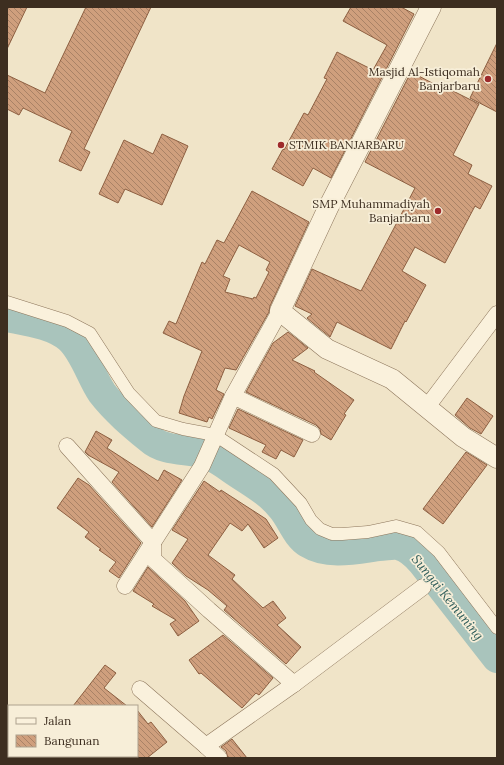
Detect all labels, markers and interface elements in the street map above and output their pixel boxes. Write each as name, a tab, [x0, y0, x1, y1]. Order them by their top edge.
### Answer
place label: Masjid Al-Istiqomah Banjarbaru	[368, 64, 480, 93]
marker: Masjid Al-Istiqomah Banjarbaru	[483, 74, 493, 84]
place label: STMIK BANJARBARU	[289, 137, 404, 152]
marker: STMIK BANJARBARU	[276, 140, 286, 150]
place label: SMP Muhammadiyah Banjarbaru	[312, 196, 430, 225]
marker: SMP Muhammadiyah Banjarbaru	[433, 206, 443, 216]
water label: Sungai Kemuning	[408, 551, 487, 644]
legend	[8, 705, 138, 757]
text: Jalan	[43, 713, 71, 728]
text: Bangunan	[44, 733, 100, 748]

